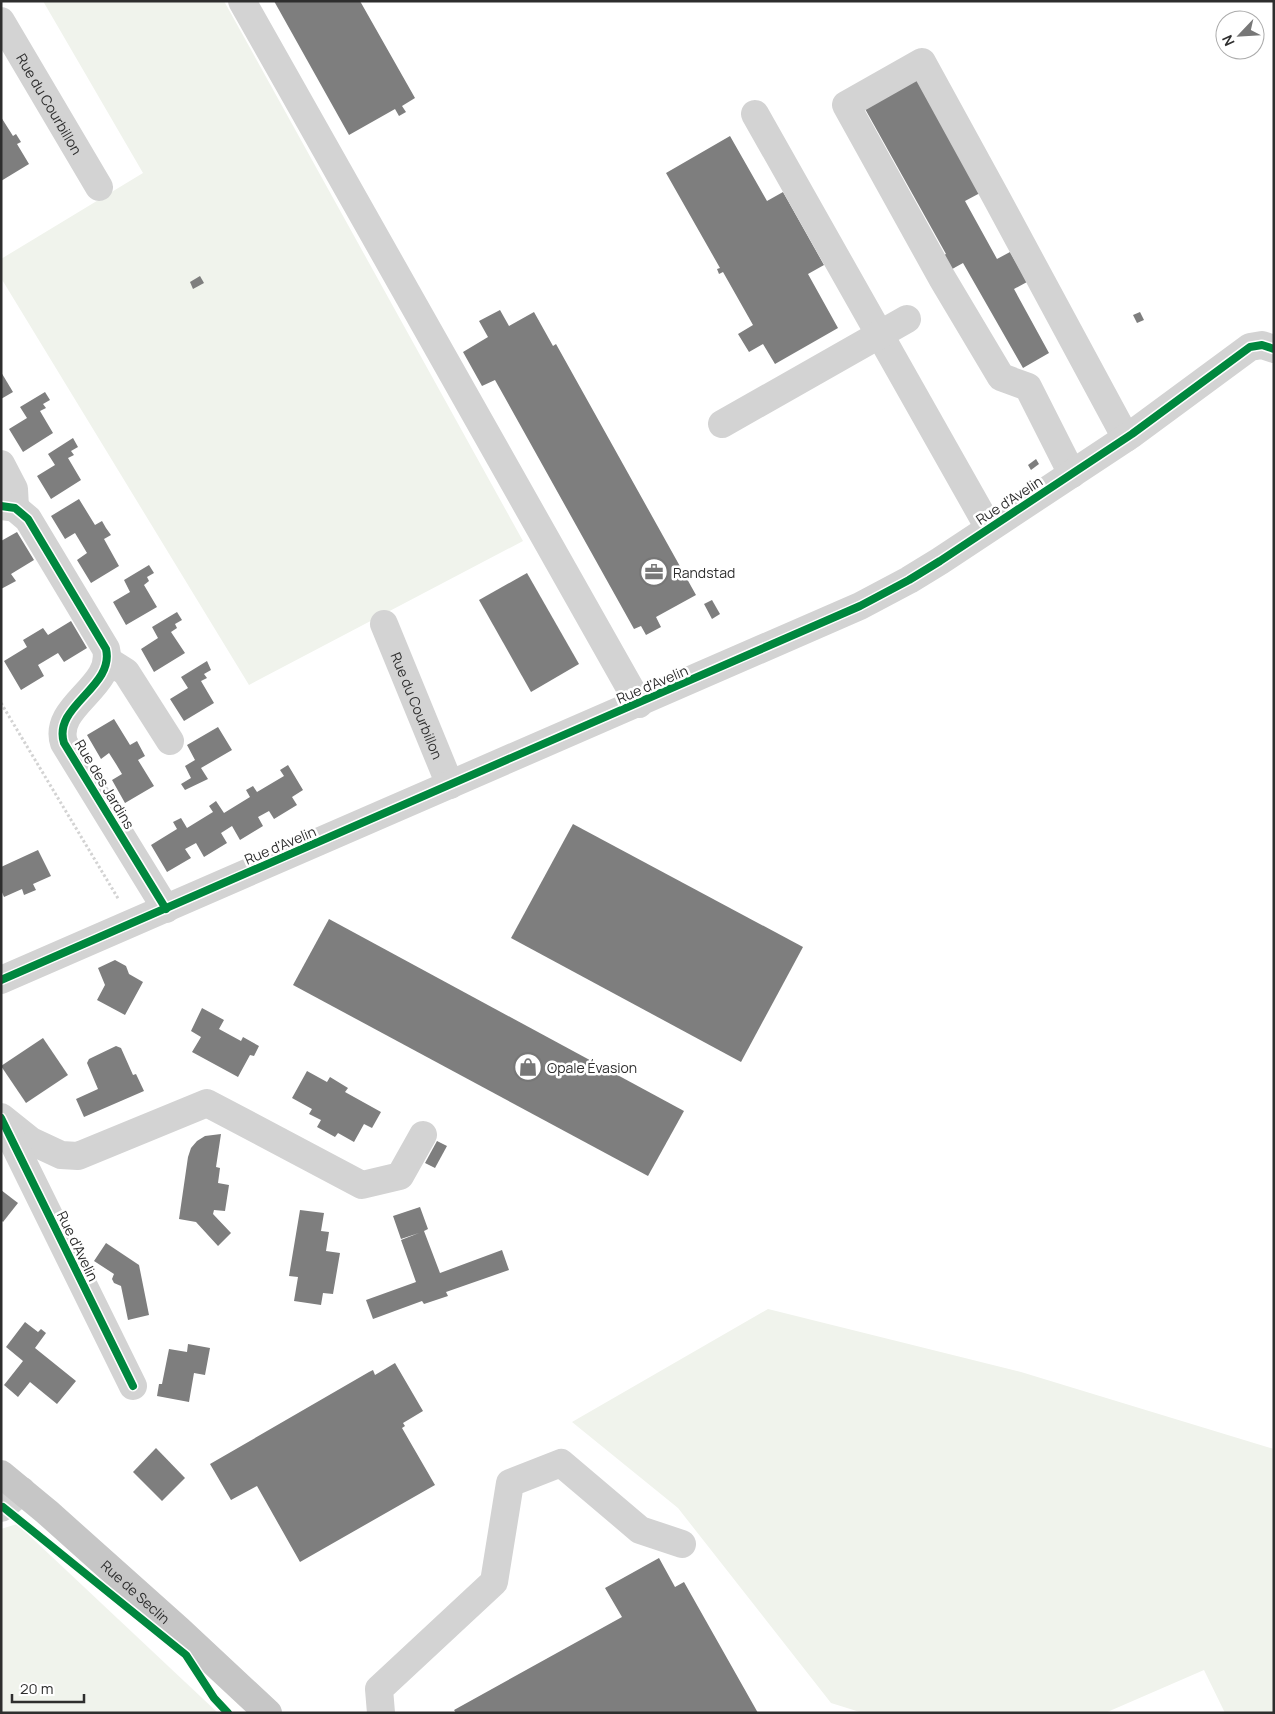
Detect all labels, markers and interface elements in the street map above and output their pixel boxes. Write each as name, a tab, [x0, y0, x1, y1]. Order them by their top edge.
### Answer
north arrow	[1215, 10, 1265, 60]
text: N	[1217, 32, 1239, 49]
street label: Rue du Courbillon	[13, 50, 87, 158]
street label: Rue d'Avelin	[972, 471, 1046, 529]
office icon: Randstad	[639, 557, 669, 587]
place label: Randstad	[673, 563, 735, 582]
street label: Rue du Courbillon	[387, 649, 448, 762]
street label: Rue d'Avelin	[613, 660, 691, 708]
street label: Rue des Jardins	[71, 736, 139, 832]
street label: Rue d'Avelin	[241, 821, 319, 869]
shop icon: Opale Évasion	[513, 1052, 543, 1082]
place label: Opale Évasion	[547, 1058, 637, 1077]
street label: Rue d'Avelin	[53, 1208, 103, 1284]
street label: Rue de Seclin	[97, 1556, 175, 1628]
scale bar	[12, 1672, 85, 1704]
text: 20 m	[20, 1678, 53, 1699]

